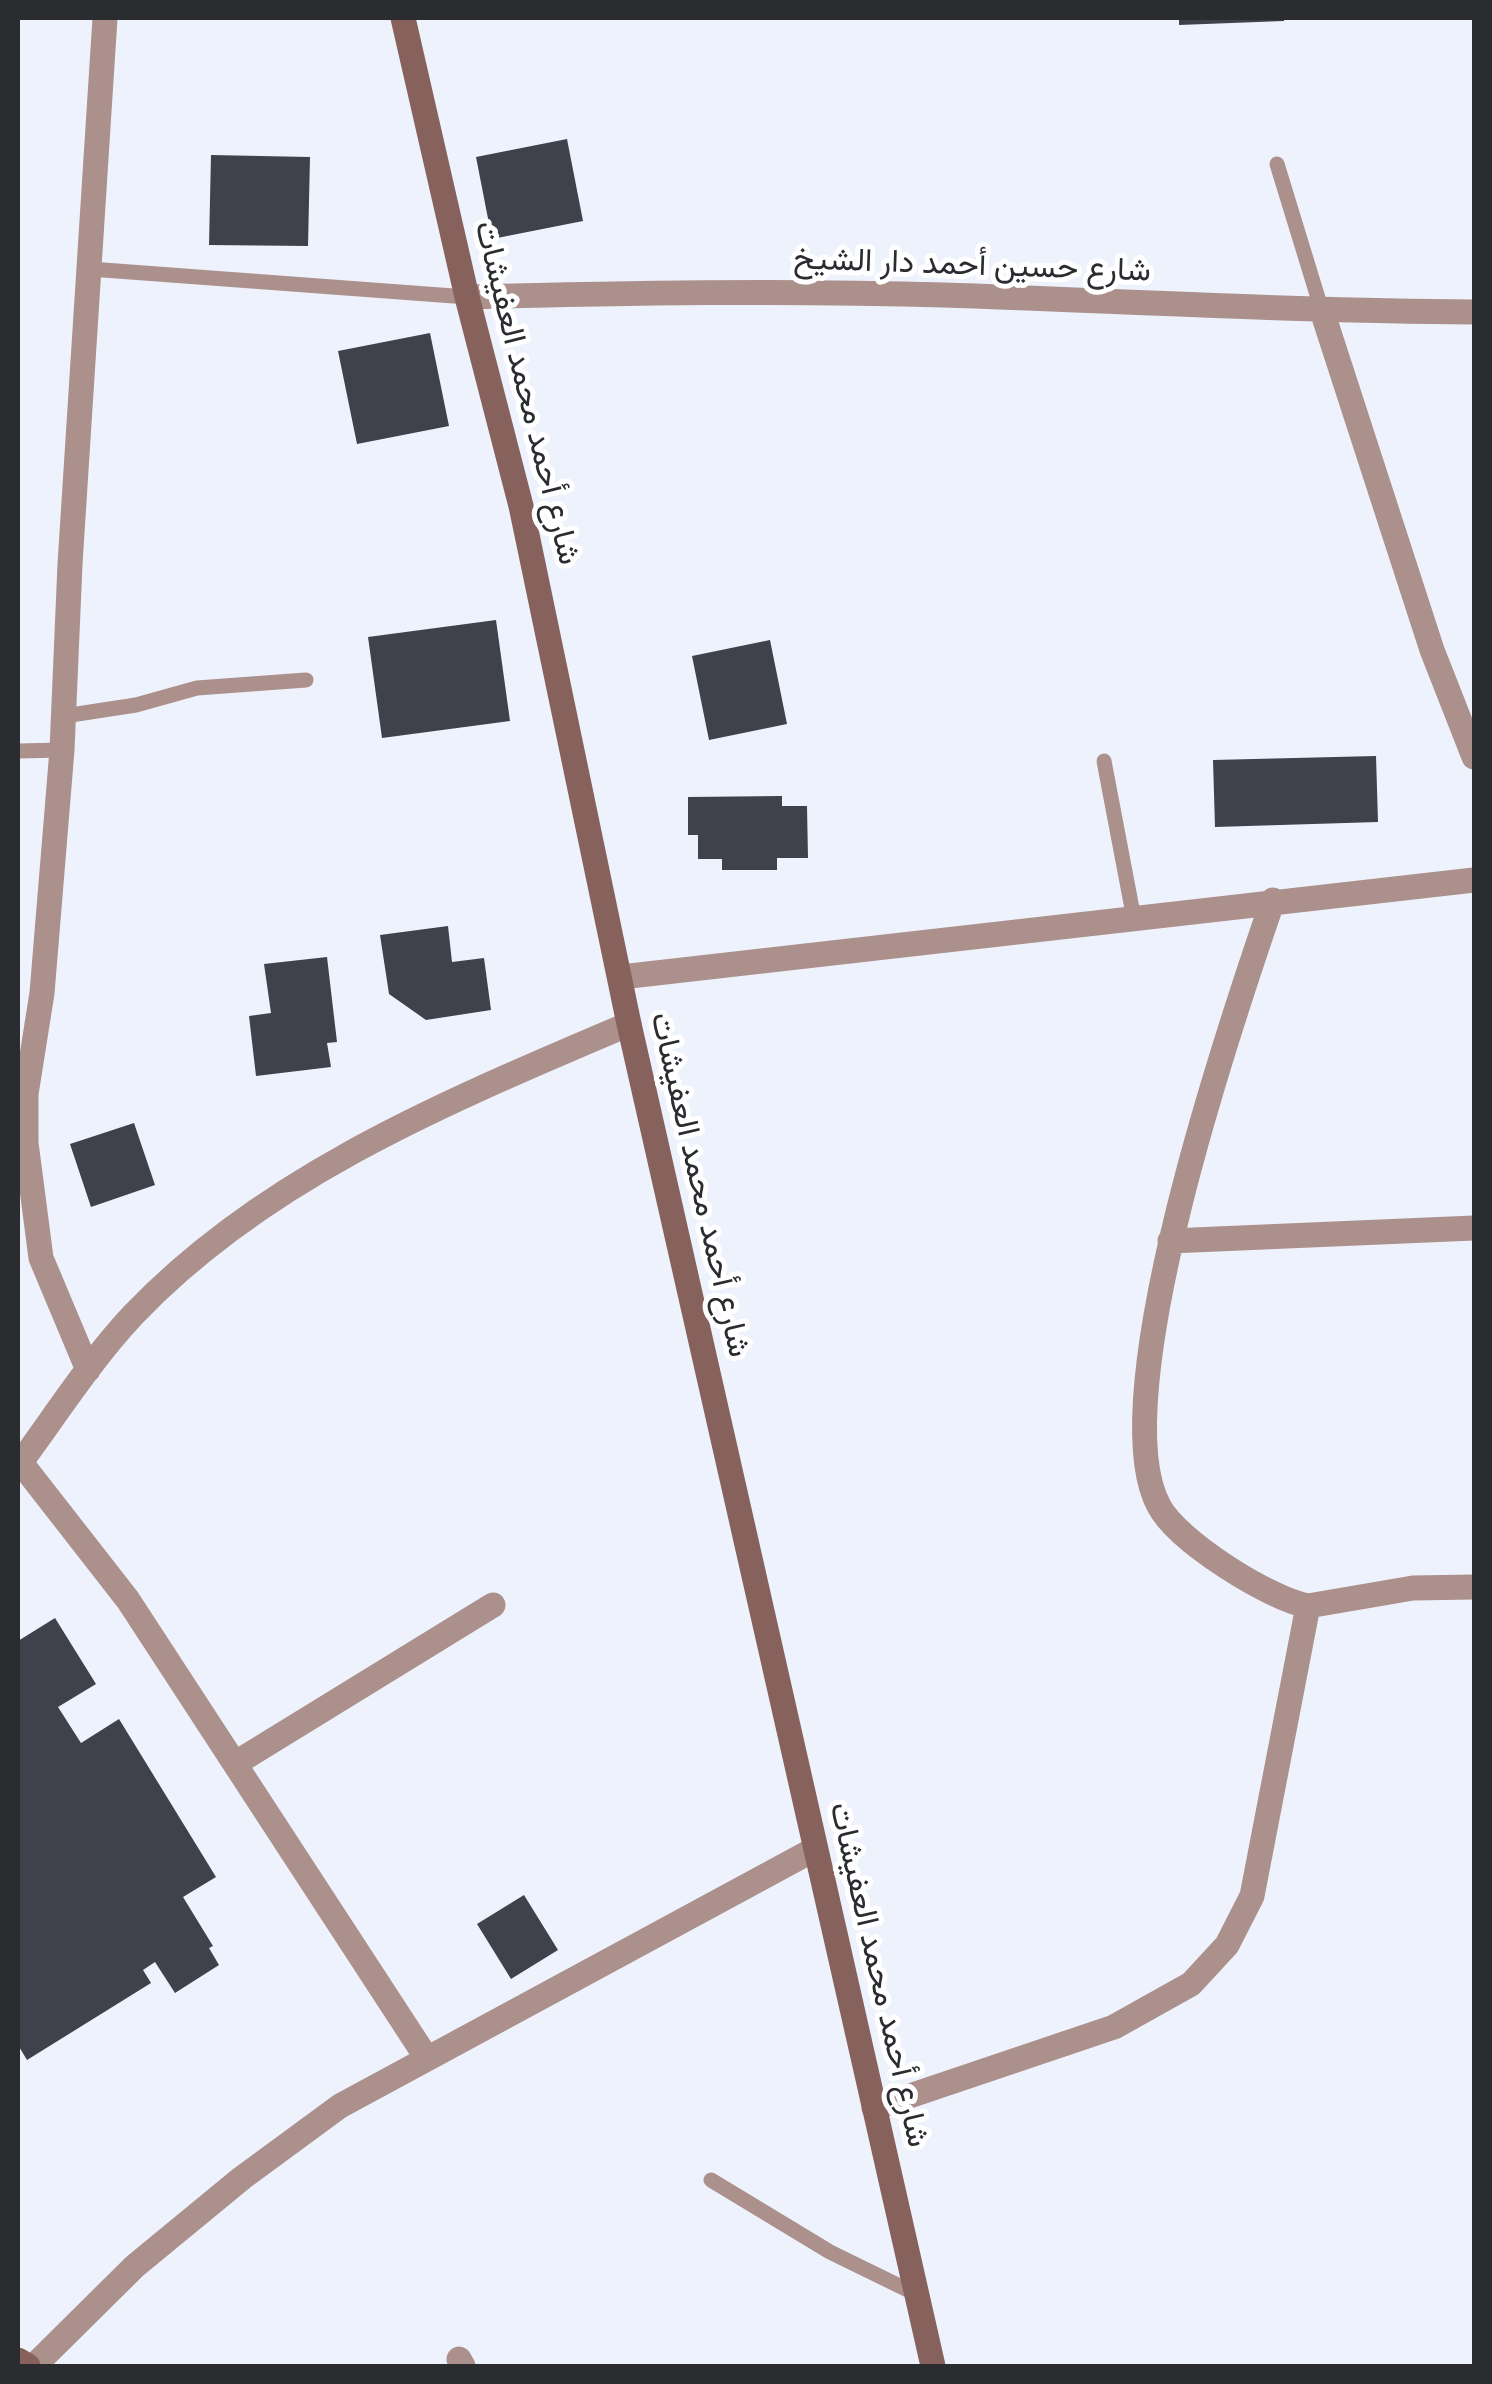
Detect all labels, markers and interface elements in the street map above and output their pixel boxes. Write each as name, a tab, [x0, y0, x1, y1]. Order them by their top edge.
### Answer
street label: شارع أحمد محمد العفيشات	[465, 217, 587, 569]
street label: شارع حسين أحمد دار الشيخ	[793, 241, 1151, 291]
street label: شارع أحمد محمد العفيشات	[641, 1009, 757, 1361]
street label: شارع أحمد محمد العفيشات	[820, 1799, 936, 2151]

